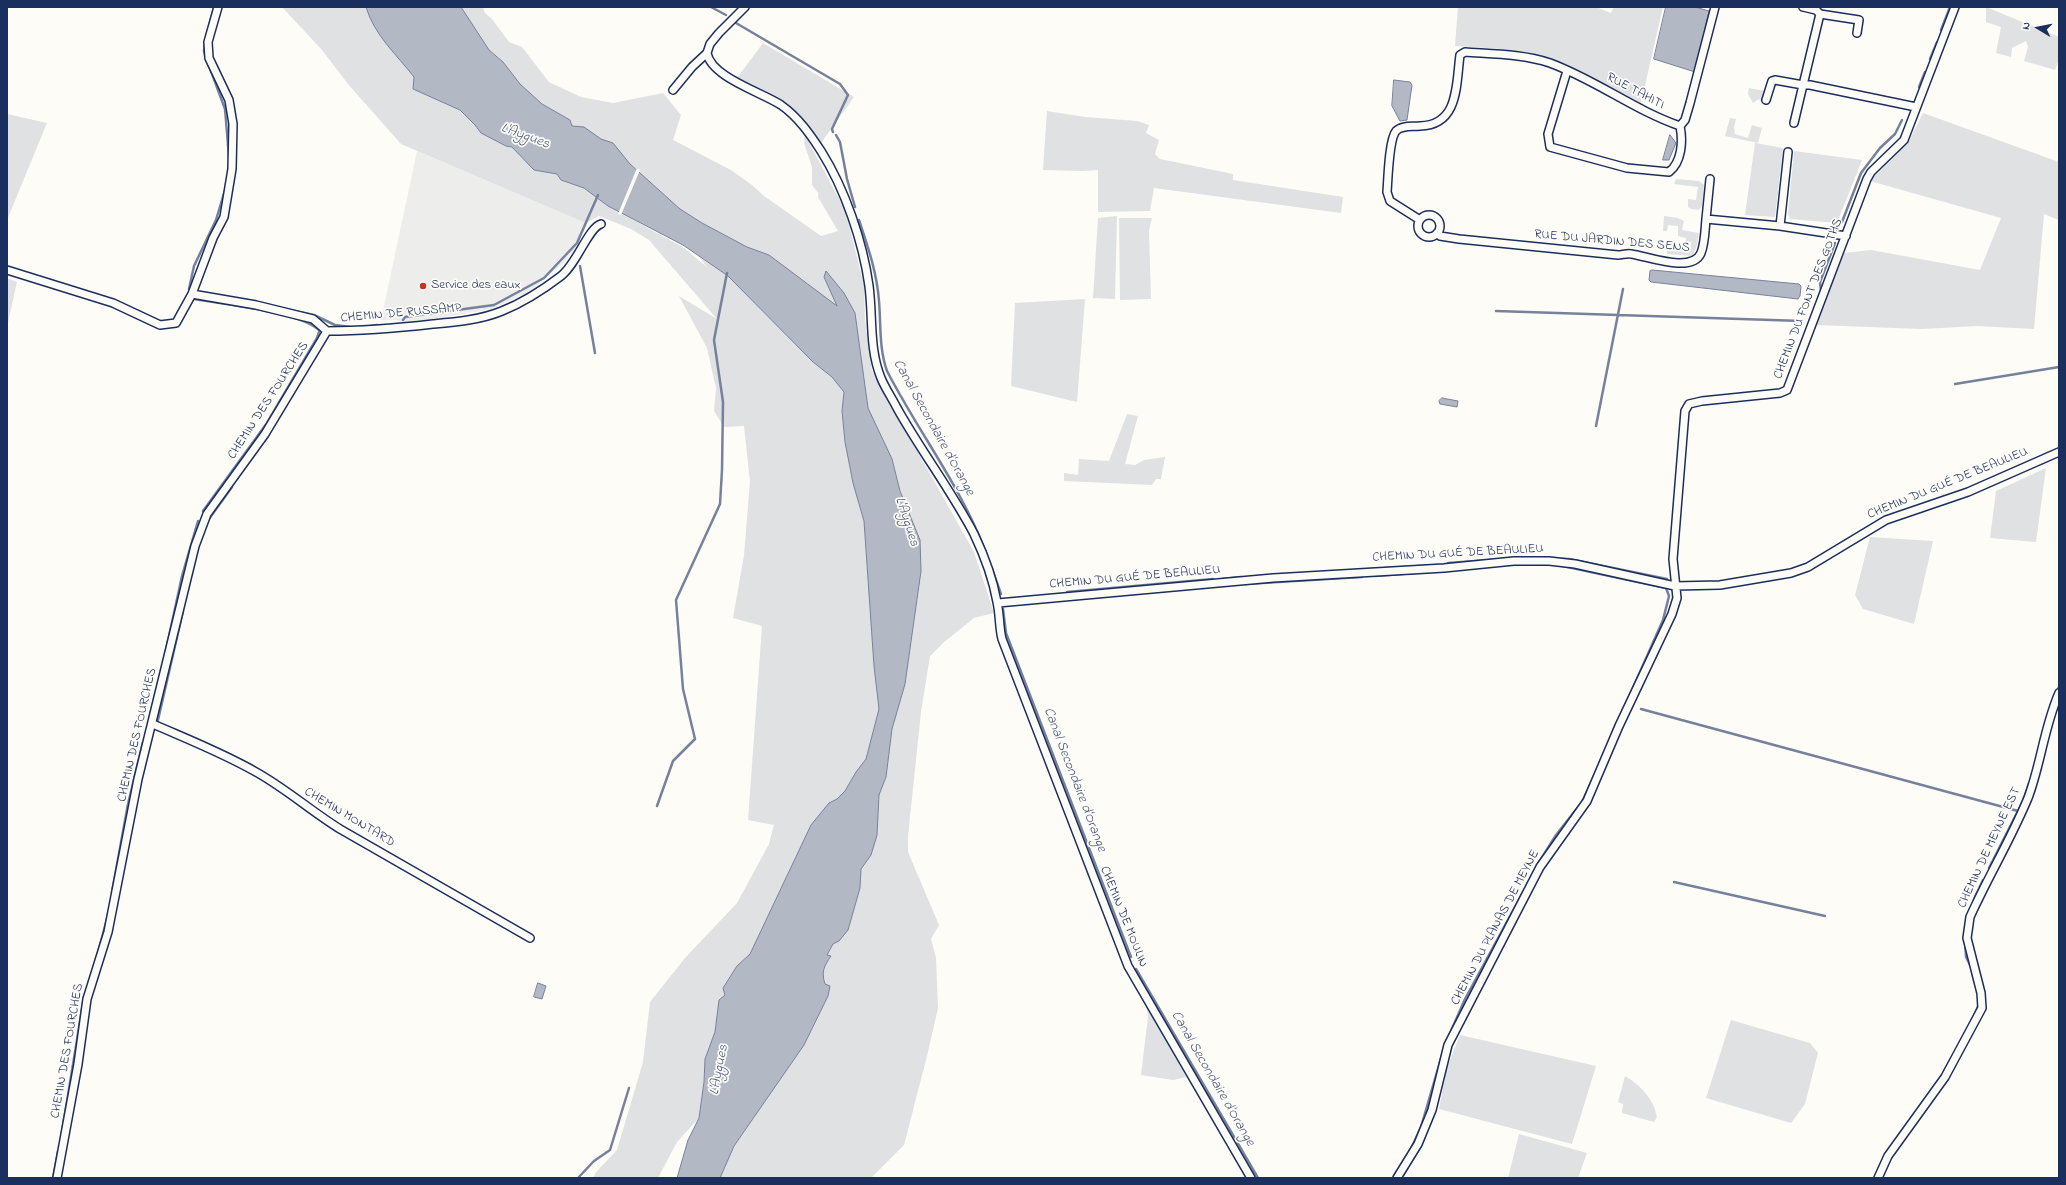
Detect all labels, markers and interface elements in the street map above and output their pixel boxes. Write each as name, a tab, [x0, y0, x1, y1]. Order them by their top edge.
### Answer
north arrow	[2018, 8, 2058, 48]
text: N	[2018, 21, 2035, 31]
street label: RUE TAHITI	[1603, 70, 1667, 114]
water label: L'Aygues	[498, 120, 552, 154]
street label: CHEMIN DU FONT DES GOTHS	[1771, 217, 1847, 381]
street label: RUE DU JARDIN DES SENS	[1534, 227, 1690, 257]
place label: Service des eaux	[431, 278, 520, 294]
marker: Service des eaux	[418, 281, 428, 291]
street label: CHEMIN DE RUSSAMP	[340, 301, 462, 327]
street label: CHEMIN DES FOURCHES	[225, 339, 313, 463]
water label: Canal Secondaire d'Orange	[889, 357, 977, 499]
street label: CHEMIN DU GUÉ DE BEAULIEU	[1866, 445, 2030, 523]
water label: L'Aygues	[890, 495, 922, 549]
street label: CHEMIN DU GUÉ DE BEAULIEU	[1372, 542, 1544, 566]
street label: CHEMIN DU GUÉ DE BEAULIEU	[1049, 563, 1221, 593]
street label: CHEMIN DES FOURCHES	[115, 667, 161, 803]
water label: Canal Secondaire d'Orange	[1039, 705, 1109, 855]
street label: CHEMIN MONTARD	[301, 785, 397, 851]
street label: CHEMIN DE MEYNE EST	[1955, 785, 2025, 911]
street label: CHEMIN DU PLANAS DE MEYNE	[1448, 848, 1544, 1008]
street label: CHEMIN DE MOULIN	[1096, 864, 1150, 970]
street label: CHEMIN DES FOURCHES	[48, 982, 88, 1120]
water label: Canal Secondaire d'Orange	[1166, 1008, 1258, 1150]
water label: L'Aygues	[707, 1044, 733, 1096]

